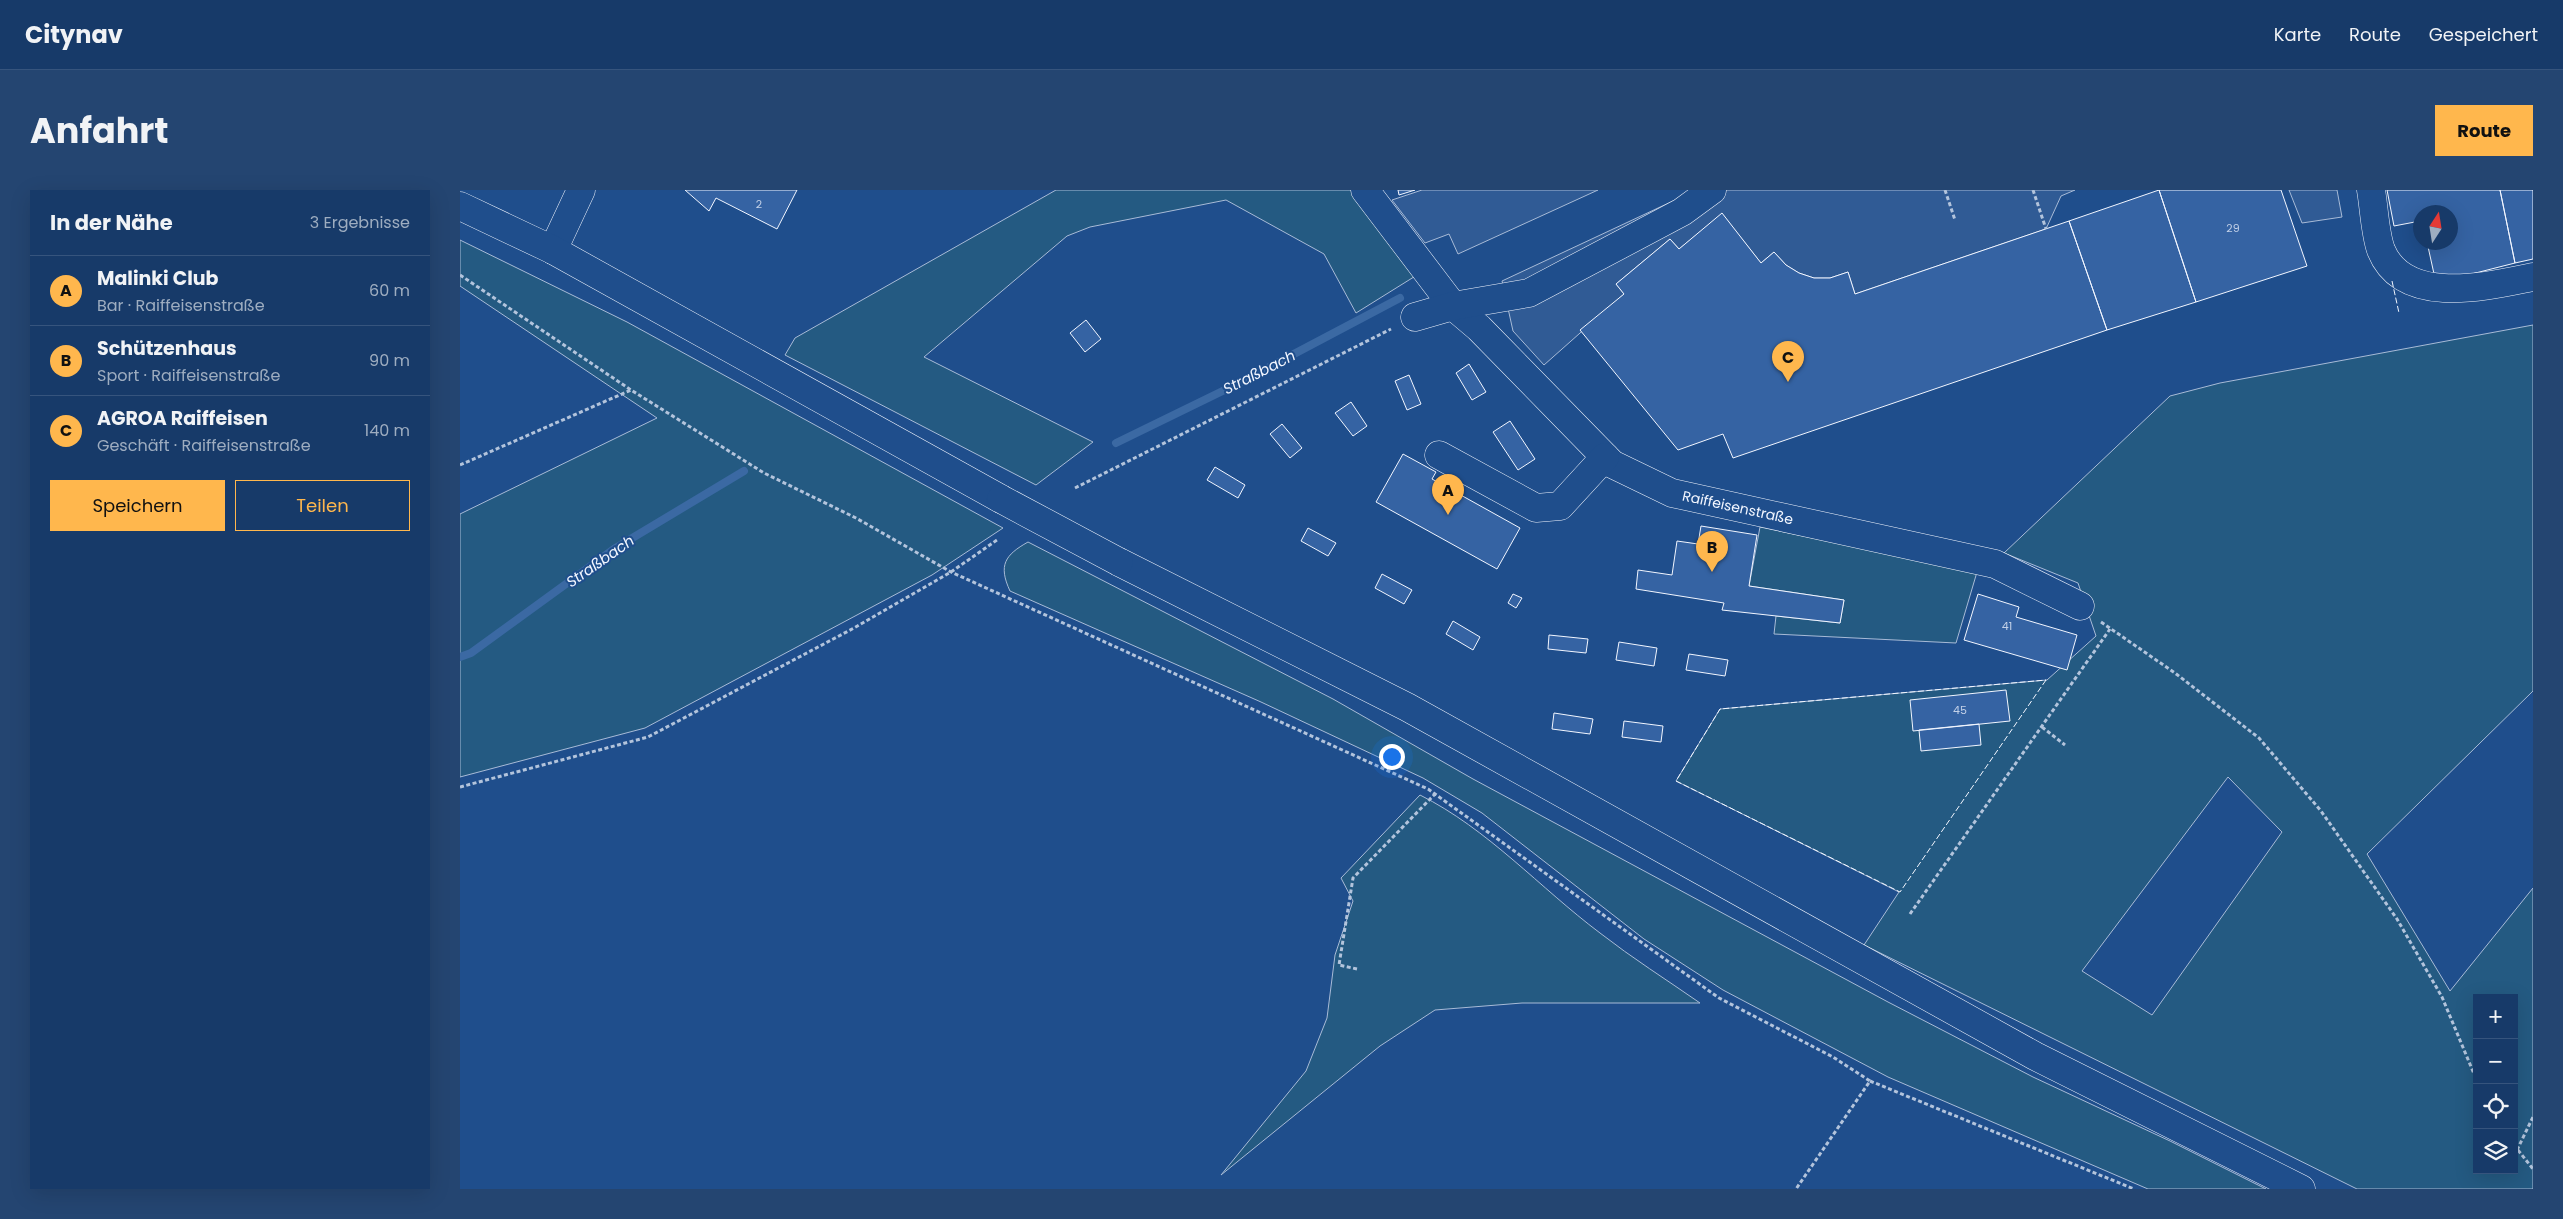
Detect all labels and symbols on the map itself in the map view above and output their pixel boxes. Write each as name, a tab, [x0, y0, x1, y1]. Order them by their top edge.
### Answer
house number: 2	[756, 196, 762, 212]
north arrow	[2413, 205, 2458, 250]
house number: 29	[2226, 220, 2240, 236]
pin: C	[1772, 341, 1804, 382]
water label: Straßbach	[1219, 345, 1299, 399]
pin: A	[1432, 474, 1464, 515]
street label: Raiffeisenstraße	[1681, 486, 1796, 529]
water label: Straßbach	[562, 530, 638, 592]
pin: B	[1696, 531, 1728, 572]
house number: 41	[2002, 618, 2012, 634]
house number: 45	[1953, 702, 1967, 718]
your location	[1379, 744, 1405, 770]

